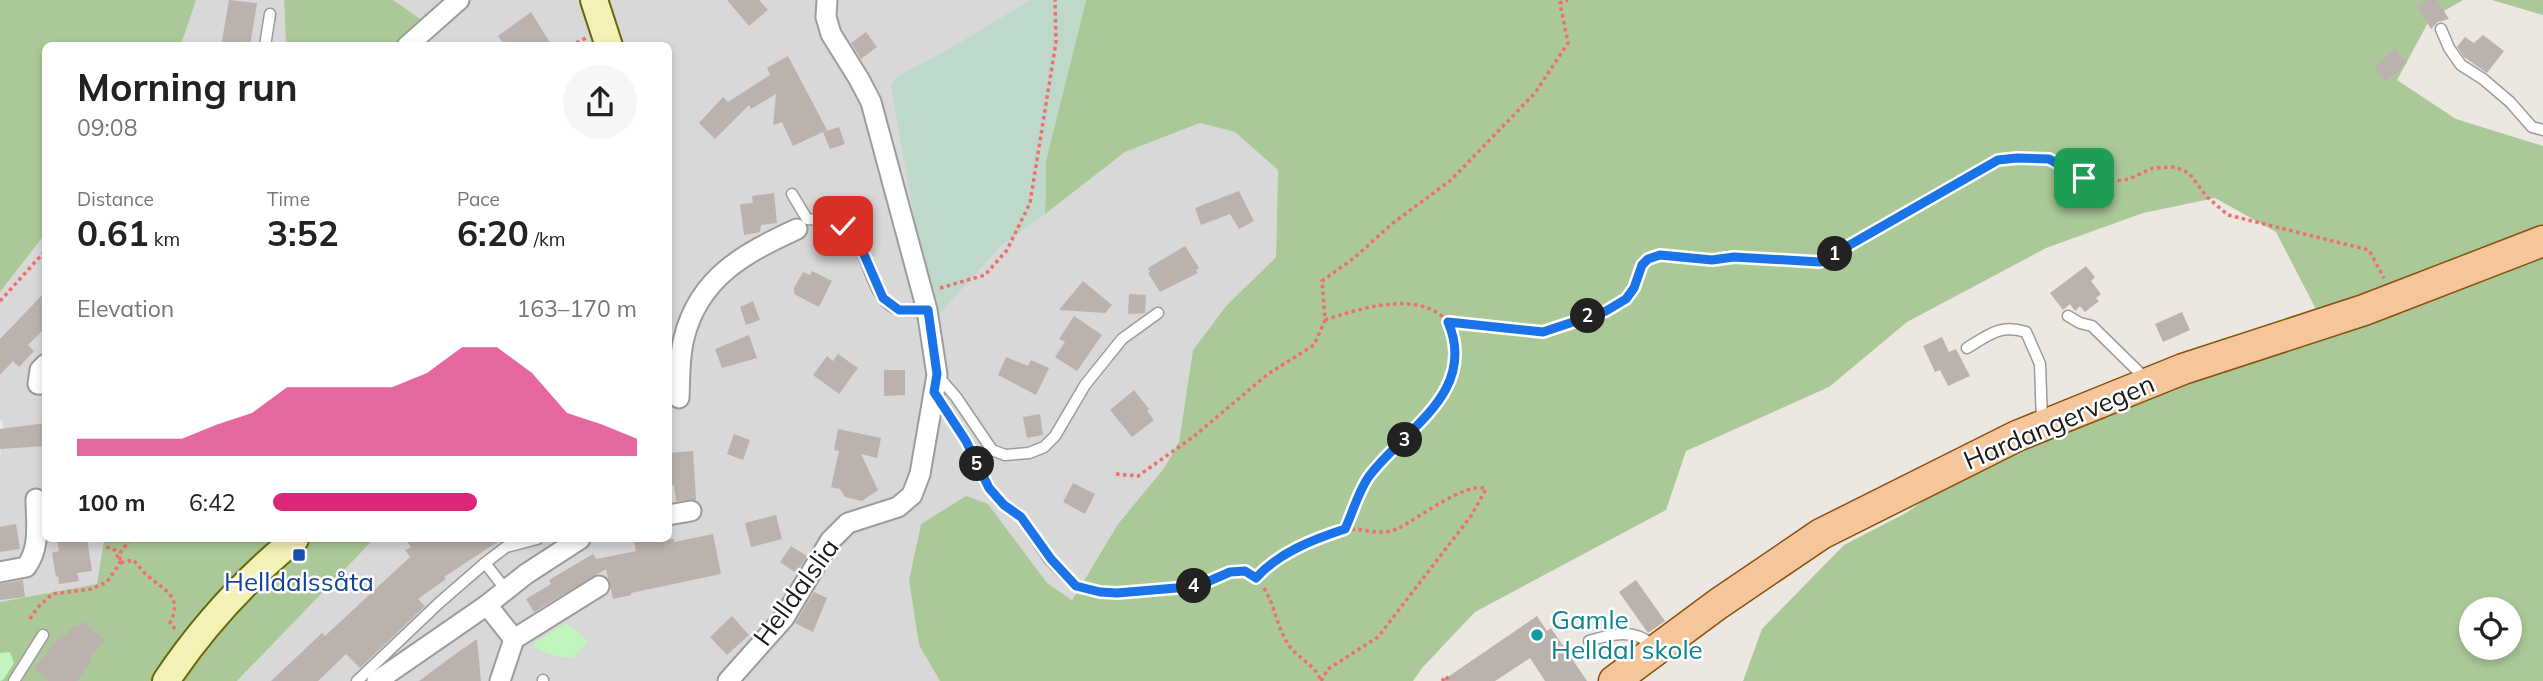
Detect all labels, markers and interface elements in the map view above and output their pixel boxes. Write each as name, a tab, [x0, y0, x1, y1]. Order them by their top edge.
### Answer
text: Morning run	[77, 63, 298, 111]
button: share	[563, 65, 637, 139]
text: 09:08	[77, 113, 137, 142]
pin	[2054, 148, 2114, 208]
icon: arrive	[2065, 159, 2103, 197]
text: Distance	[77, 187, 154, 211]
text: Time	[267, 187, 310, 211]
text: Pace	[457, 187, 500, 211]
pin	[813, 196, 873, 256]
icon: check	[824, 207, 862, 245]
text: 0.61	[77, 211, 149, 255]
text: 3:52	[267, 211, 339, 255]
text: 6:20	[457, 211, 529, 255]
text: km	[149, 227, 180, 251]
text: /km	[529, 227, 566, 251]
pin: 1	[1818, 236, 1853, 272]
text: 1	[1829, 241, 1840, 265]
text: Elevation	[77, 294, 174, 323]
text: 163–170 m	[516, 294, 637, 323]
pin: 2	[1570, 298, 1606, 334]
text: 2	[1582, 303, 1593, 327]
street label: Hardangervegen	[1958, 366, 2159, 477]
pin: 3	[1388, 422, 1422, 458]
text: 3	[1399, 427, 1410, 451]
pin: 5	[960, 447, 995, 482]
text: 5	[971, 451, 982, 475]
text: 100 m	[77, 488, 145, 517]
text: 6:42	[189, 488, 236, 517]
street label: Helldalslia	[746, 532, 846, 652]
marker: Helldalssåta	[291, 547, 307, 563]
place label: Helldalssåta	[224, 565, 374, 598]
pin: 4	[1176, 568, 1212, 604]
text: 4	[1188, 573, 1199, 597]
map controls	[2459, 597, 2522, 660]
button: locate	[2459, 597, 2522, 660]
place label: Gamle Helldal skole	[1551, 603, 1703, 666]
marker: Gamle Helldal skole	[1529, 627, 1545, 643]

